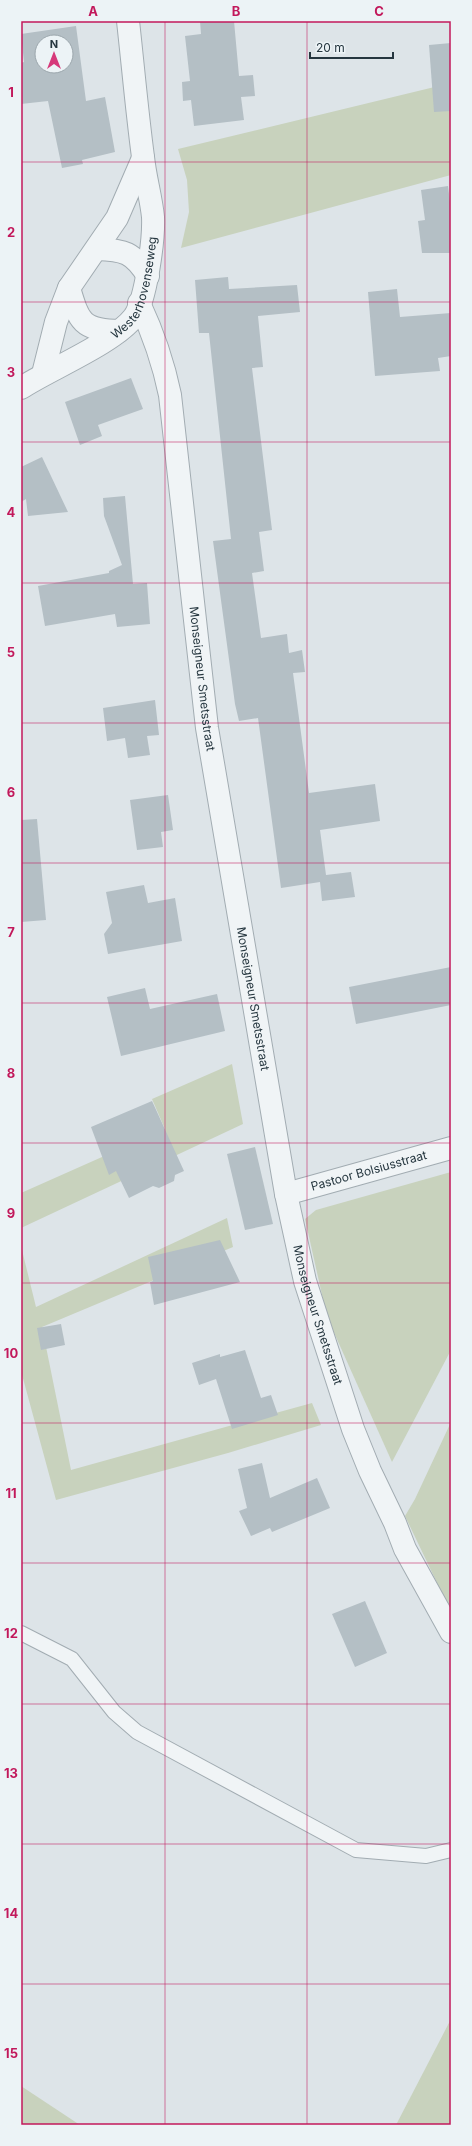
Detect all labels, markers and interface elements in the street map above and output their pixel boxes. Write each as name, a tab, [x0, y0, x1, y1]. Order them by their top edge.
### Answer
text: A	[88, 3, 98, 19]
text: B	[232, 3, 241, 19]
text: C	[374, 3, 384, 19]
north arrow	[34, 34, 74, 74]
scale bar	[310, 34, 393, 60]
text: N	[50, 37, 58, 51]
text: 20 m	[316, 40, 345, 55]
text: 1	[8, 84, 14, 100]
text: 2	[7, 224, 15, 240]
street label: Westerhovenseweg	[108, 236, 159, 342]
text: 3	[7, 364, 15, 380]
text: 4	[7, 504, 16, 520]
street label: Monseigneur Smetsstraat	[187, 606, 219, 752]
text: 5	[7, 644, 15, 660]
text: 6	[7, 784, 15, 800]
text: 7	[7, 924, 15, 940]
street label: Monseigneur Smetsstraat	[234, 926, 273, 1072]
text: 8	[7, 1065, 15, 1081]
street label: Pastoor Bolsiusstraat	[309, 1147, 428, 1194]
text: 9	[7, 1205, 15, 1221]
street label: Monseigneur Smetsstraat	[290, 1243, 346, 1387]
text: 10	[4, 1345, 18, 1361]
text: 11	[5, 1485, 17, 1501]
text: 12	[4, 1625, 18, 1641]
text: 13	[4, 1765, 18, 1781]
text: 14	[4, 1905, 18, 1921]
text: 15	[4, 2045, 18, 2061]

